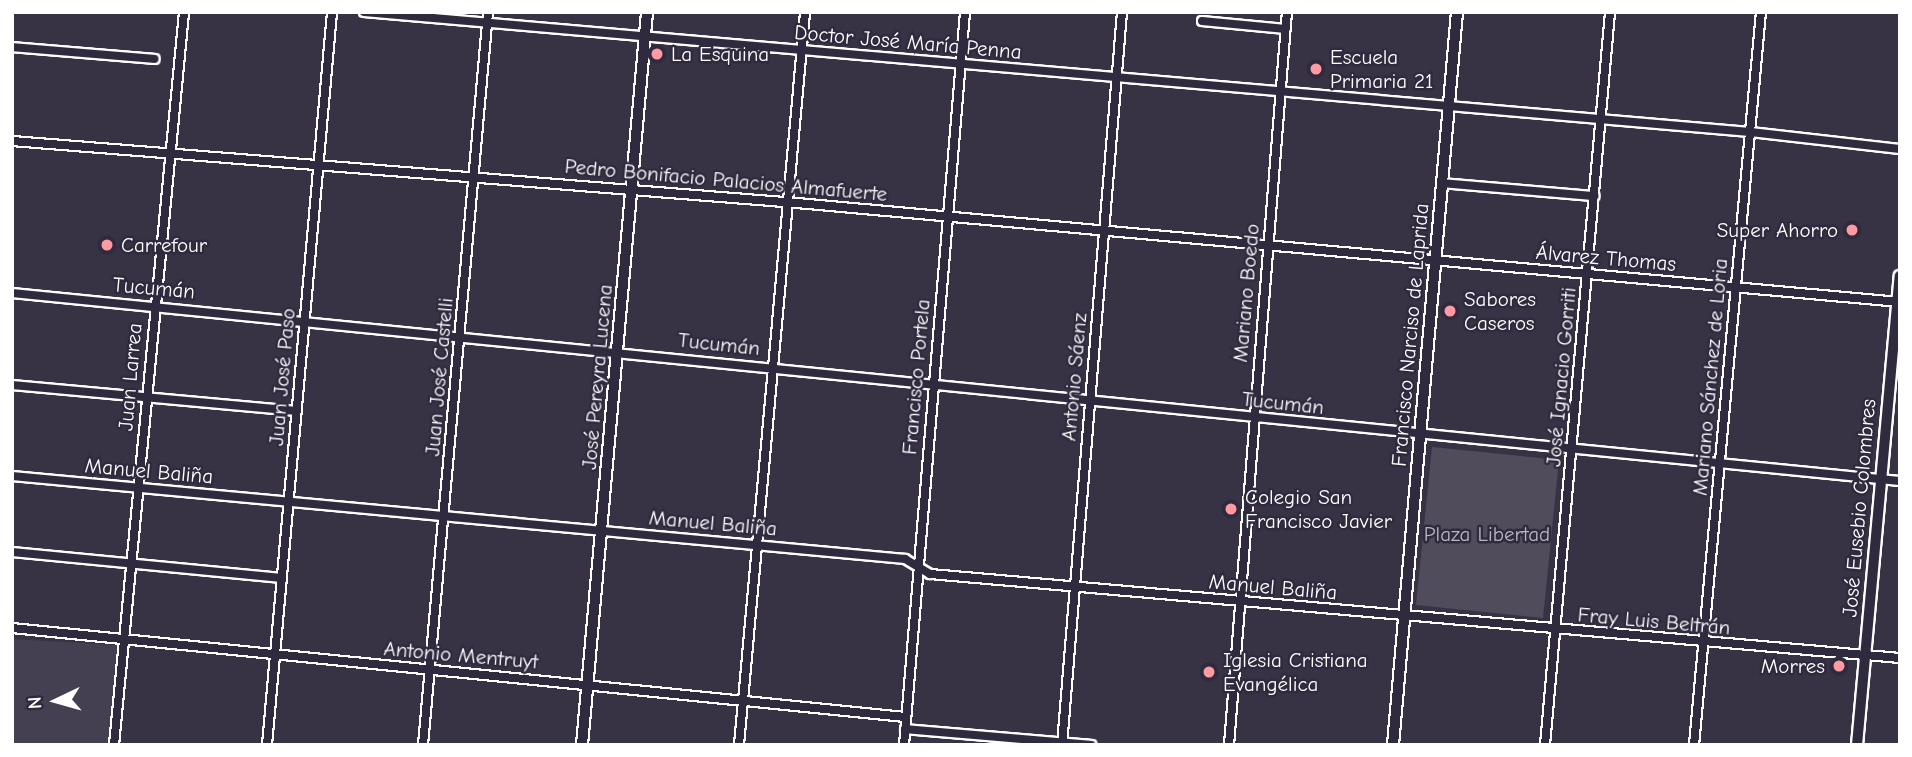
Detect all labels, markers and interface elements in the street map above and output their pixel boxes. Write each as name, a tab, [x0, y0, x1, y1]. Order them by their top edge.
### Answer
street label: Doctor José María Penna	[793, 20, 1023, 64]
place label: La Esquina	[671, 41, 769, 67]
place label: Escuela Primaria 21	[1330, 44, 1433, 94]
marker: La Esquina	[649, 46, 665, 62]
marker: Escuela Primaria 21	[1308, 61, 1324, 77]
street label: Pedro Bonifacio Palacios Almafuerte	[564, 153, 888, 207]
street label: Francisco Narciso de Laprida	[1386, 202, 1434, 468]
place label: Super Ahorro	[1717, 217, 1838, 243]
marker: Super Ahorro	[1844, 222, 1860, 238]
street label: Mariano Boedo	[1227, 223, 1265, 363]
place label: Carrefour	[121, 232, 207, 258]
marker: Carrefour	[99, 237, 115, 253]
street label: Álvarez Thomas	[1535, 239, 1677, 277]
street label: Mariano Sánchez de Loria	[1687, 257, 1733, 497]
street label: Tucumán	[112, 272, 196, 304]
street label: José Pereyra Lucena	[576, 283, 618, 471]
place label: Sabores Caseros	[1464, 286, 1536, 336]
street label: José Ignacio Gorriti	[1541, 286, 1581, 468]
street label: Juan José Castelli	[420, 297, 458, 457]
street label: Francisco Portela	[897, 298, 935, 456]
marker: Sabores Caseros	[1442, 303, 1458, 319]
street label: Juan José Paso	[263, 307, 301, 447]
street label: Antonio Sáenz	[1056, 312, 1092, 442]
street label: Juan Larrea	[113, 322, 147, 432]
street label: Tucumán	[677, 327, 761, 361]
street label: Tucumán	[1241, 386, 1325, 420]
street label: José Eusebio Colombres	[1837, 398, 1881, 618]
street label: Manuel Baliña	[84, 453, 214, 489]
place label: Colegio San Francisco Javier	[1245, 484, 1392, 534]
marker: Colegio San Francisco Javier	[1223, 501, 1239, 517]
street label: Manuel Baliña	[648, 505, 778, 541]
park label: Plaza Libertad	[1424, 521, 1550, 547]
street label: Manuel Baliña	[1208, 569, 1338, 605]
street label: Fray Luis Beltrán	[1577, 602, 1731, 640]
street label: Antonio Mentruyt	[383, 636, 539, 674]
place label: Iglesia Cristiana Evangélica	[1223, 647, 1368, 697]
place label: Morres	[1761, 653, 1825, 679]
marker: Morres	[1831, 658, 1847, 674]
marker: Iglesia Cristiana Evangélica	[1201, 664, 1217, 680]
north arrow	[21, 666, 91, 736]
text: N	[24, 696, 47, 710]

